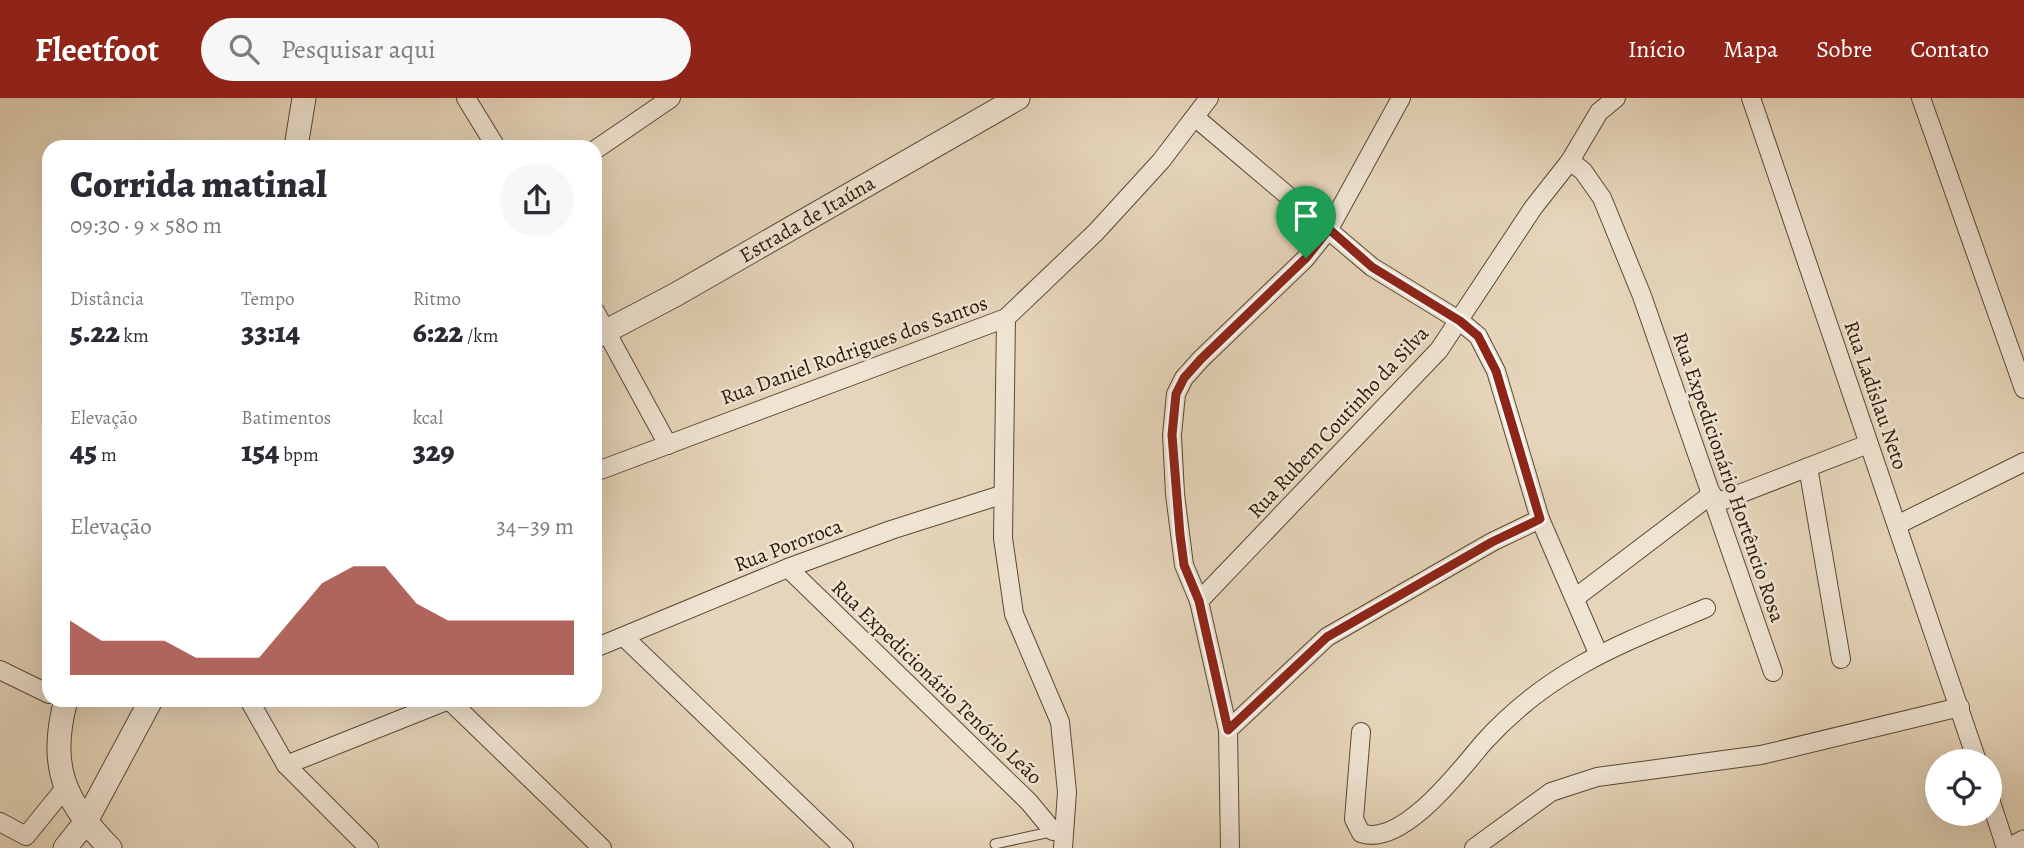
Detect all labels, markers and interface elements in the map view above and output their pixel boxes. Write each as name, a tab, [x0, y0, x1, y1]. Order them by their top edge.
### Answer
search box	[201, 18, 691, 81]
text: Fleetfoot	[35, 27, 159, 72]
icon: search	[225, 30, 263, 68]
text: Pesquisar aqui	[281, 32, 436, 67]
text: Início	[1628, 33, 1685, 65]
text: Mapa	[1723, 33, 1778, 65]
text: Sobre	[1816, 33, 1872, 65]
text: Contato	[1910, 33, 1989, 65]
text: Corrida matinal	[70, 158, 327, 210]
button: share	[500, 163, 574, 237]
street label: Estrada de Itaúna	[734, 169, 880, 269]
pin	[1276, 186, 1336, 258]
icon: arrive	[1287, 197, 1325, 235]
text: 09:30 · 9 × 580 m	[70, 210, 222, 241]
text: Distância	[70, 286, 144, 312]
text: Tempo	[241, 286, 294, 312]
text: Ritmo	[413, 286, 461, 312]
street label: Rua Daniel Rodrigues dos Santos	[717, 289, 991, 411]
text: 5.22	[70, 312, 120, 352]
text: 33:14	[241, 312, 300, 352]
text: 6:22	[413, 312, 463, 352]
street label: Rua Ladislau Neto	[1837, 317, 1915, 473]
street label: Rua Rubem Coutinho da Silva	[1241, 320, 1435, 524]
text: km	[120, 323, 149, 349]
text: /km	[463, 323, 498, 349]
street label: Rua Expedicionário Hortêncio Rosa	[1666, 328, 1792, 626]
text: Elevação	[70, 405, 138, 431]
text: Batimentos	[241, 405, 331, 431]
text: kcal	[413, 405, 443, 431]
text: 45	[70, 431, 97, 471]
text: 154	[241, 431, 279, 471]
text: 329	[413, 431, 454, 471]
text: m	[97, 442, 117, 468]
text: bpm	[279, 442, 319, 468]
text: Elevação	[70, 511, 152, 542]
text: 34–39 m	[496, 511, 574, 542]
street label: Rua Pororoca	[730, 511, 846, 578]
street label: Rua Expedicionário Tenório Leão	[825, 574, 1049, 790]
map controls	[1925, 749, 2002, 826]
button: locate	[1925, 749, 2002, 826]

